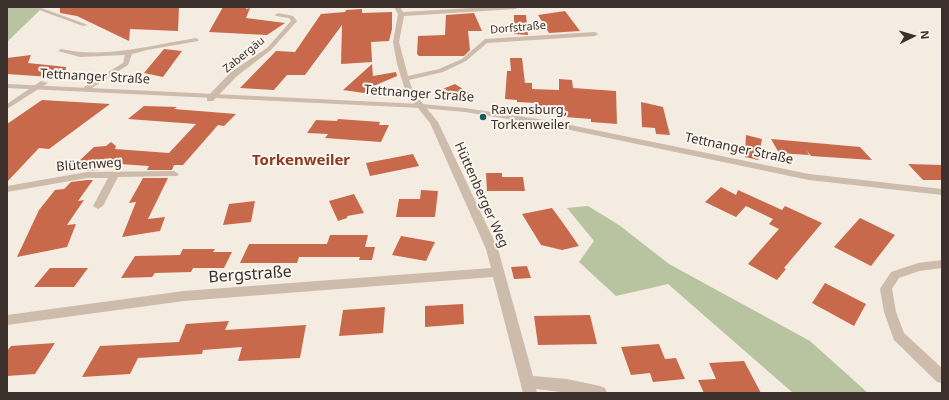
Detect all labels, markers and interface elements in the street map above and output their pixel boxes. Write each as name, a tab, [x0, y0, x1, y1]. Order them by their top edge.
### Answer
north arrow	[893, 16, 933, 56]
street label: Dorfstraße	[490, 19, 546, 37]
text: N	[918, 30, 933, 40]
street label: Zabergäu	[221, 34, 267, 76]
street label: Tettnanger Straße	[40, 66, 150, 88]
street label: Tettnanger Straße	[363, 82, 475, 106]
place label: Ravensburg, Torkenweiler	[491, 102, 570, 133]
marker: Ravensburg, Torkenweiler	[478, 112, 488, 122]
street label: Tettnanger Straße	[683, 130, 795, 168]
street label: Hüttenberger Weg	[451, 140, 511, 250]
district label: Torkenweiler	[252, 152, 350, 170]
street label: Blütenweg	[56, 155, 122, 175]
street label: Bergstraße	[208, 263, 292, 287]

